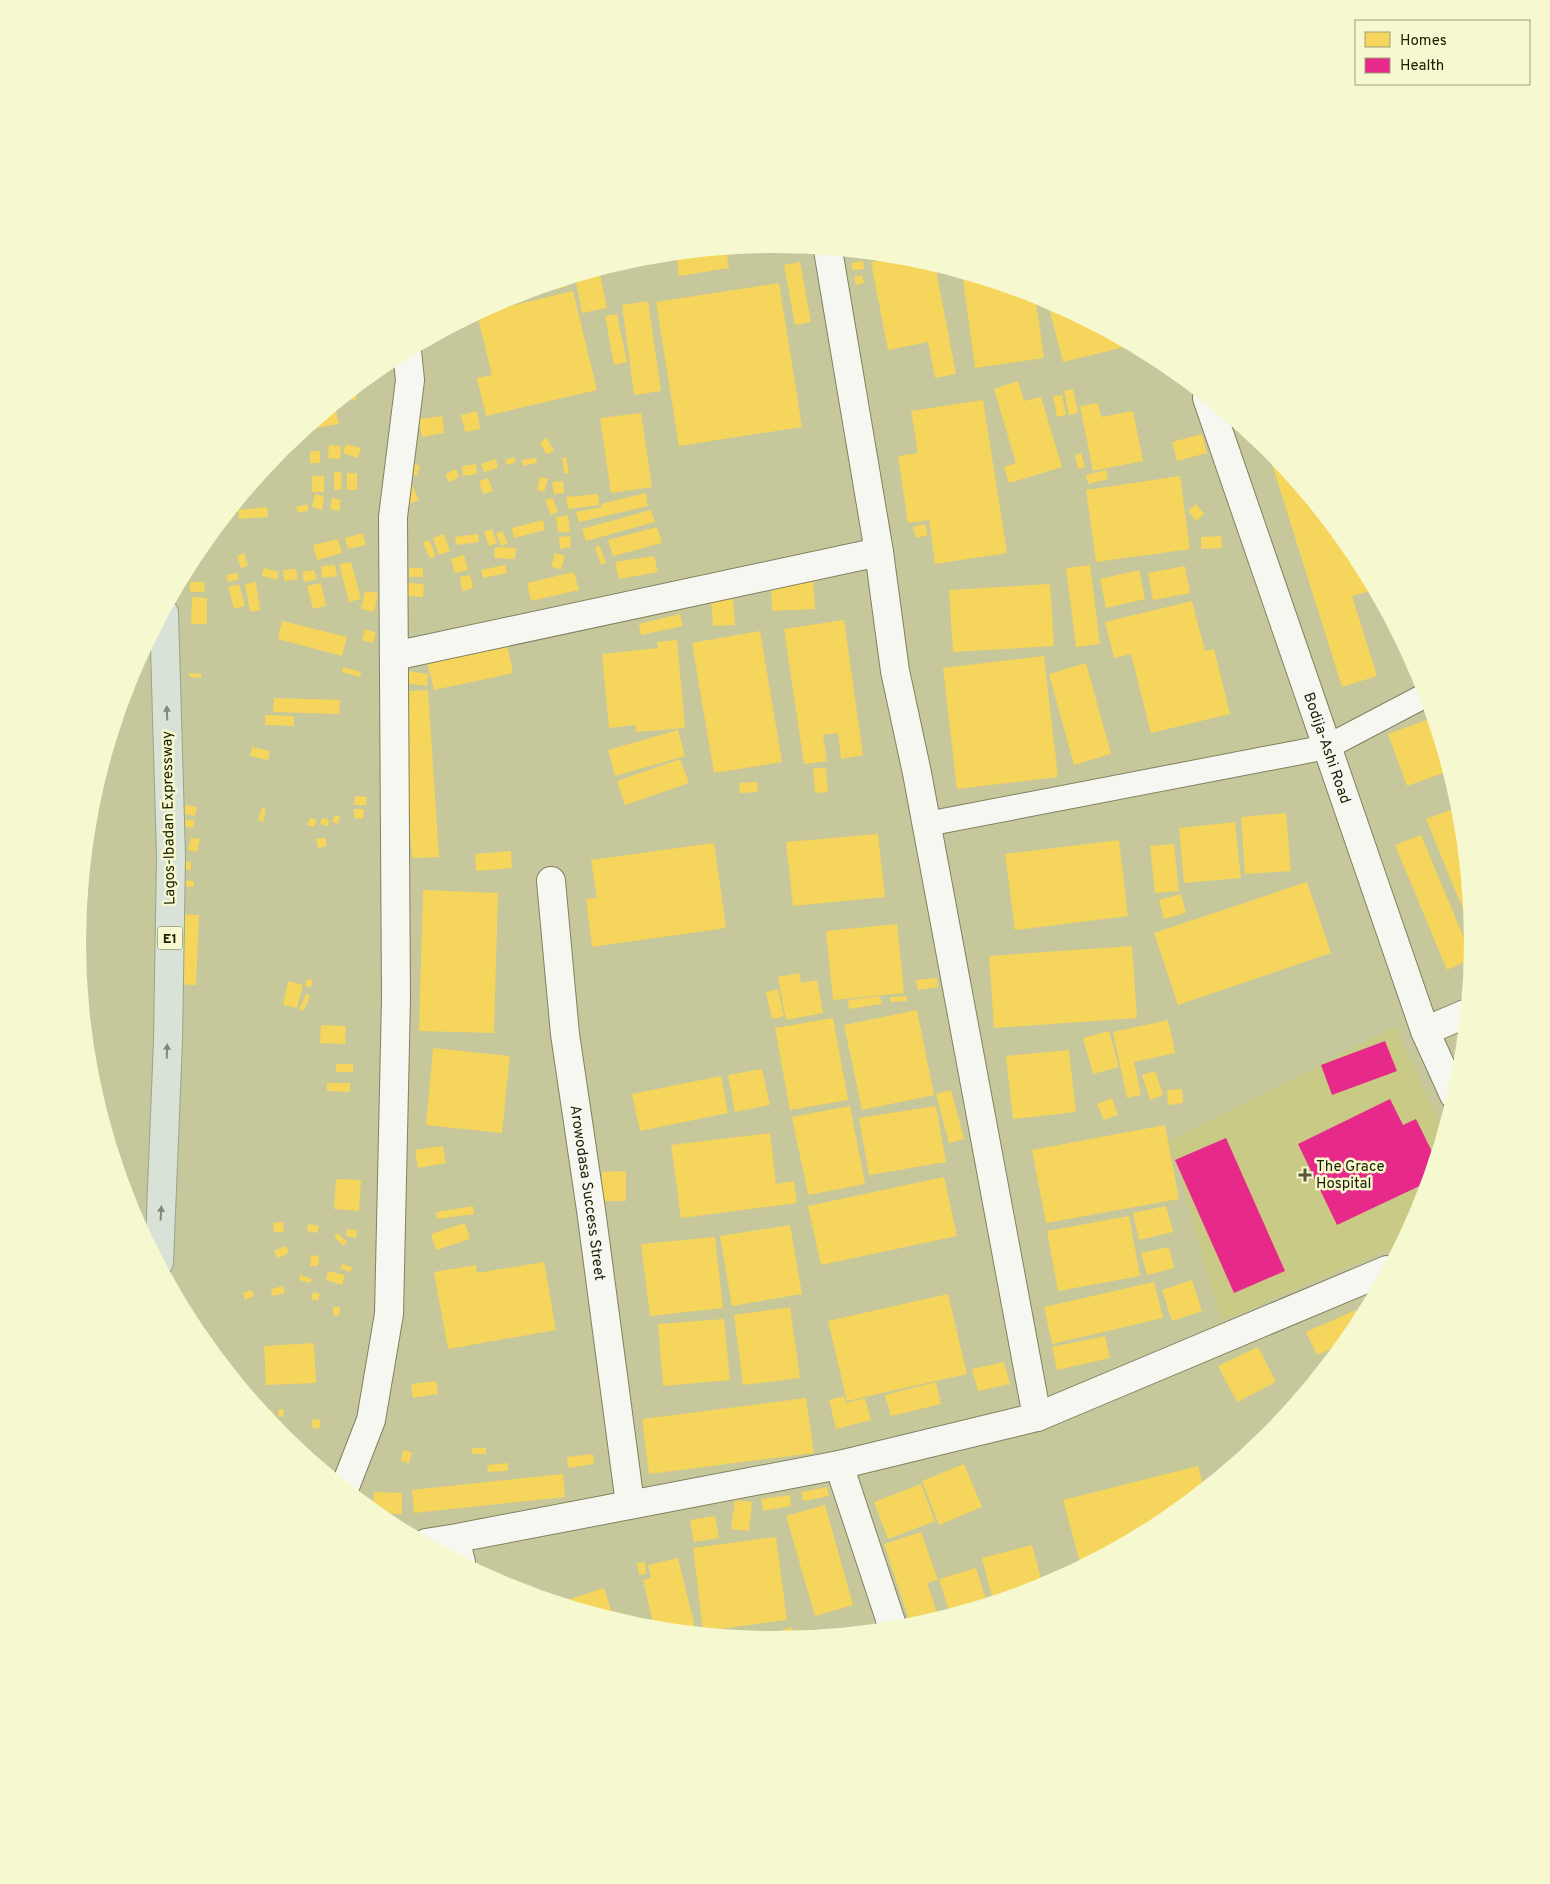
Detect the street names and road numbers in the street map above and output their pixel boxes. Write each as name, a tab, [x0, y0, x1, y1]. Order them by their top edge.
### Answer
street label: Bodija-Ashi Road	[1298, 690, 1354, 806]
street label: Lagos-Ibadan Expressway	[158, 731, 181, 905]
road number: E1	[158, 926, 182, 950]
street label: Arowodasa Success Street	[565, 1104, 608, 1282]

